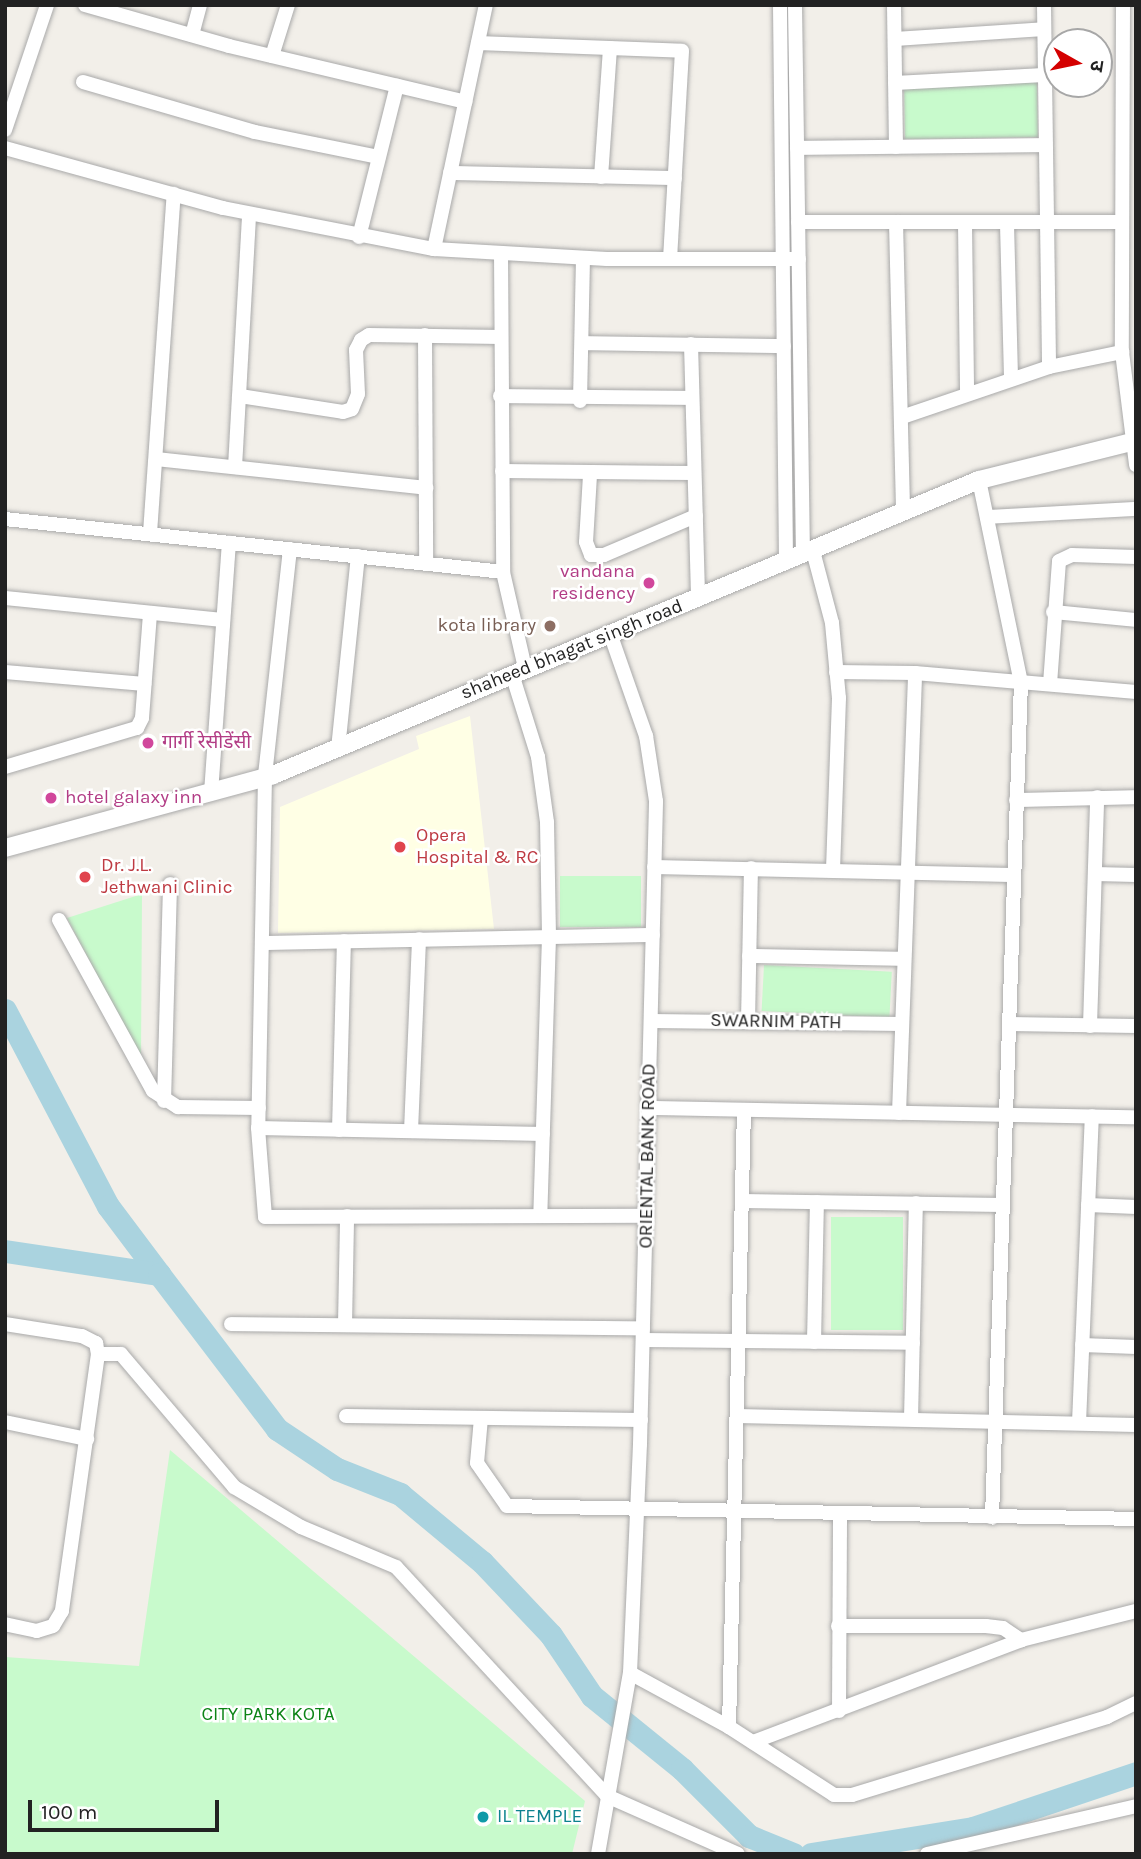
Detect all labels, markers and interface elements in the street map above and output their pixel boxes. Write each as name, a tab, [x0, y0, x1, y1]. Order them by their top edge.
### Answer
north arrow	[1043, 28, 1113, 98]
text: उ	[1085, 59, 1109, 73]
place label: vandana residency	[552, 561, 635, 605]
marker: vandana residency	[641, 575, 657, 591]
street label: shaheed bhagat singh road	[458, 595, 686, 705]
place label: kota library	[438, 615, 536, 637]
marker: kota library	[542, 618, 558, 634]
place label: गार्गी रेसीडेंसी	[162, 732, 251, 754]
marker: गार्गी रेसीडेंसी	[140, 735, 156, 751]
place label: hotel galaxy inn	[65, 787, 202, 809]
marker: hotel galaxy inn	[43, 790, 59, 806]
place label: Opera Hospital & RC	[416, 825, 538, 869]
marker: Opera Hospital & RC	[390, 837, 410, 857]
place label: Dr. J.L. Jethwani Clinic	[101, 855, 232, 899]
marker: Dr. J.L. Jethwani Clinic	[75, 867, 95, 887]
street label: SWARNIM PATH	[710, 1009, 842, 1035]
street label: ORIENTAL BANK ROAD	[635, 1063, 661, 1249]
park label: CITY PARK KOTA	[201, 1704, 335, 1726]
scale bar	[32, 1786, 222, 1830]
text: 100 m	[41, 1800, 98, 1824]
place label: IL TEMPLE	[497, 1806, 582, 1828]
marker: IL TEMPLE	[475, 1809, 491, 1825]

